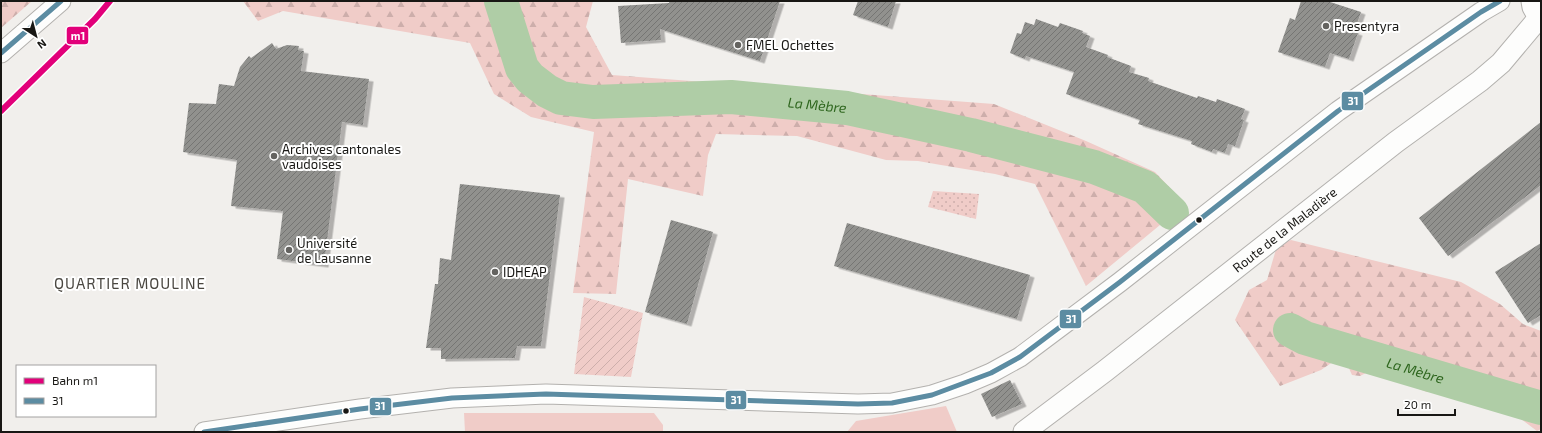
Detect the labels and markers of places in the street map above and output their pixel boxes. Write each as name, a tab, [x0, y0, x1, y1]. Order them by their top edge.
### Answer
place label: Presentyra	[1334, 18, 1399, 34]
marker: Presentyra	[1321, 21, 1331, 31]
place label: FMEL Ochettes	[746, 37, 834, 53]
marker: FMEL Ochettes	[733, 40, 743, 50]
place label: Archives cantonales vaudoises	[282, 141, 401, 172]
marker: Archives cantonales vaudoises	[269, 151, 279, 161]
unlabelled marker	[1194, 215, 1204, 225]
place label: Université de Lausanne	[297, 235, 371, 266]
marker: Université de Lausanne	[284, 245, 294, 255]
place label: IDHEAP	[503, 264, 547, 280]
marker: IDHEAP	[490, 267, 500, 277]
unlabelled marker	[341, 406, 351, 416]

